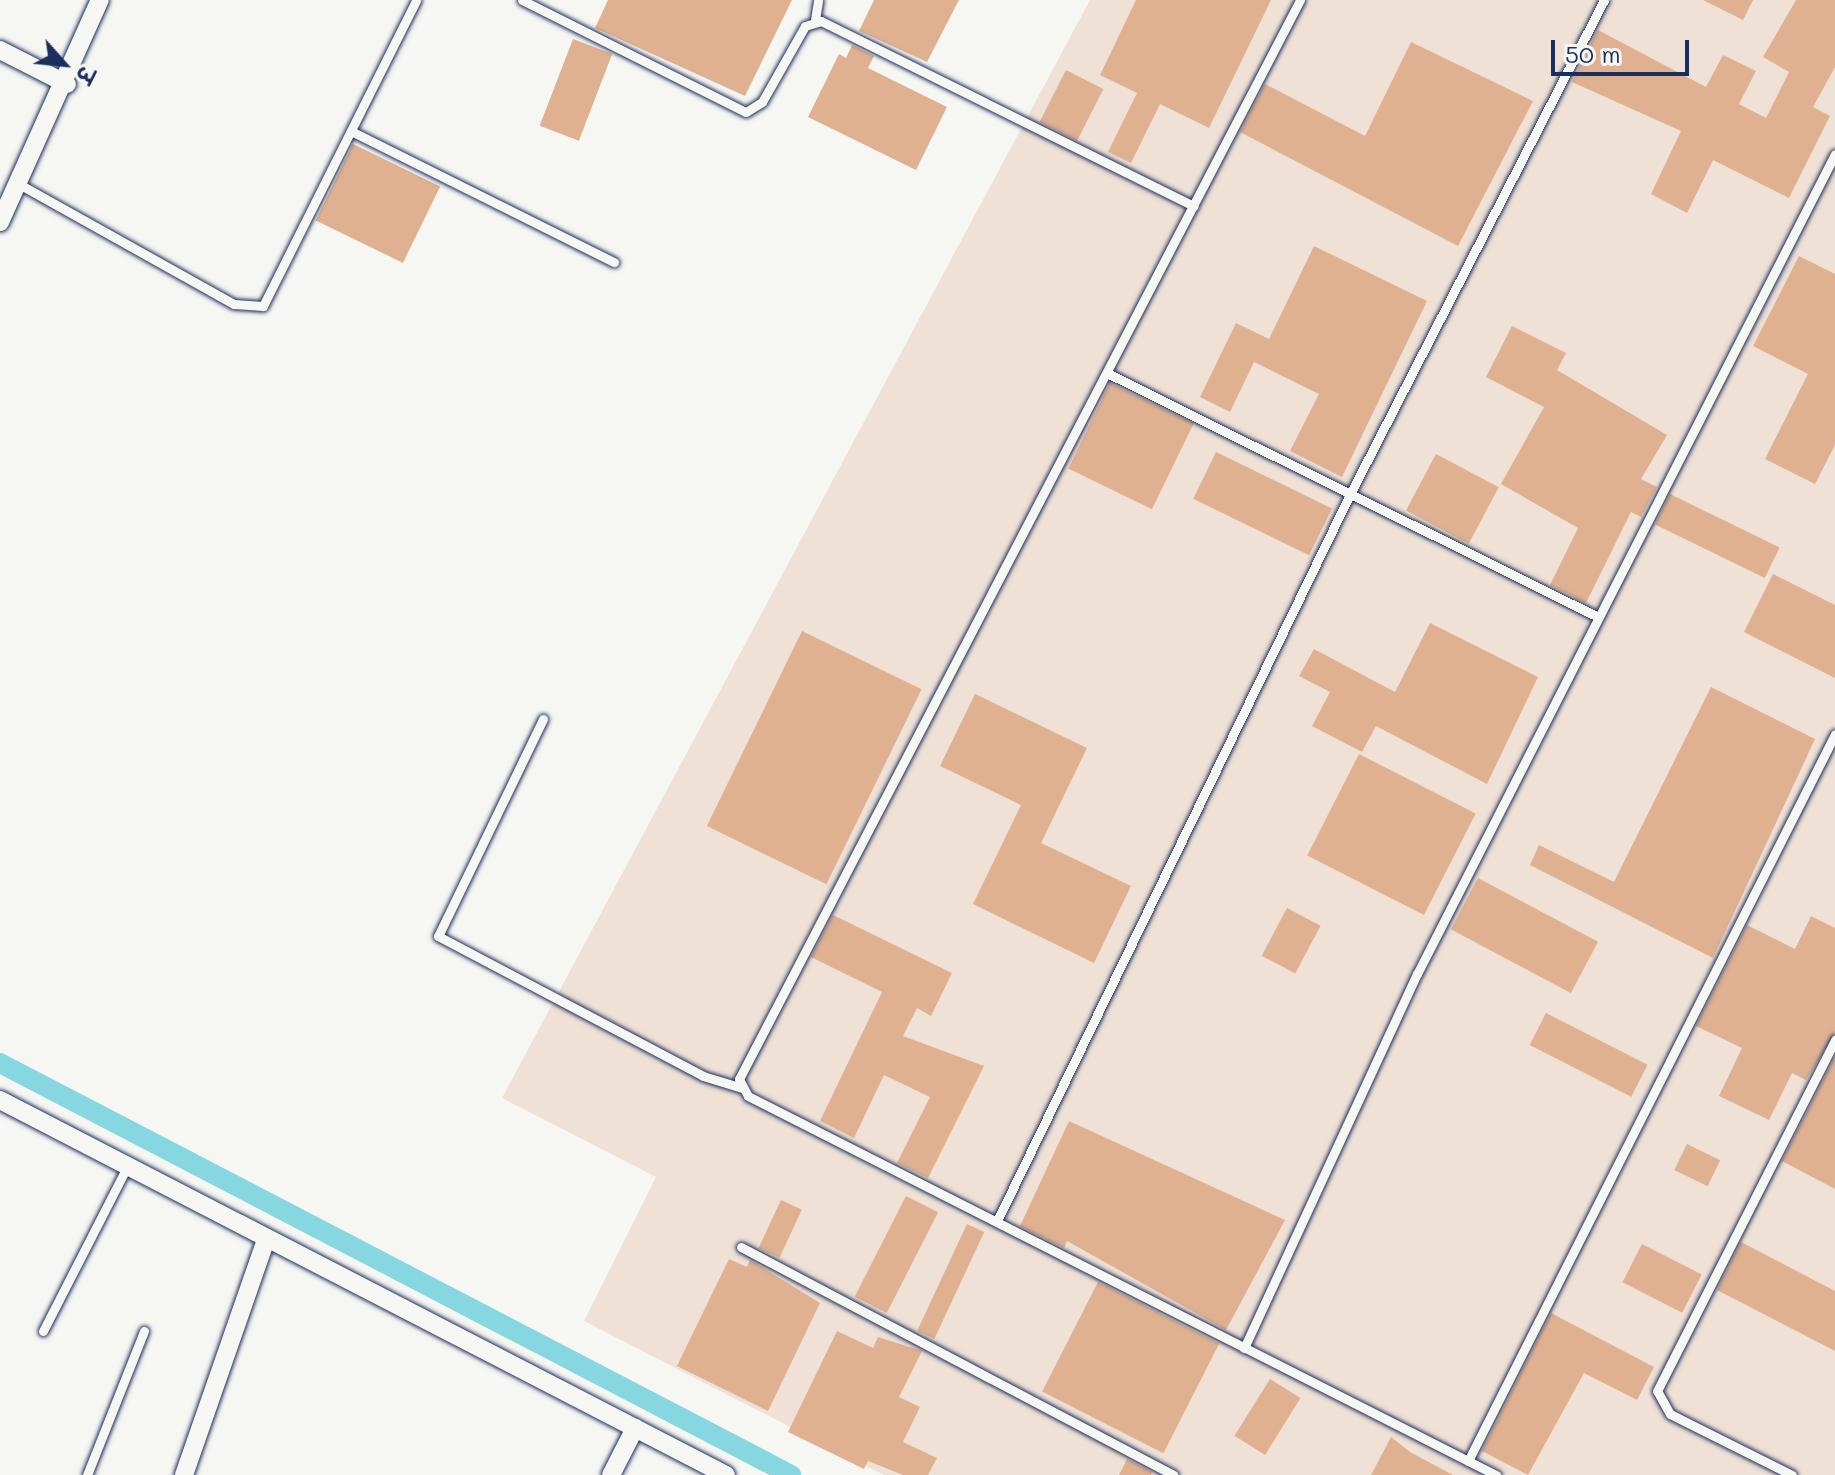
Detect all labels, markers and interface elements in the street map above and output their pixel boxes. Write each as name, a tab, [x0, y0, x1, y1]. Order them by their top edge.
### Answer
north arrow	[24, 24, 104, 104]
scale bar	[1555, 24, 1693, 74]
text: 50 m	[1565, 38, 1621, 69]
text: उ	[70, 62, 102, 88]

